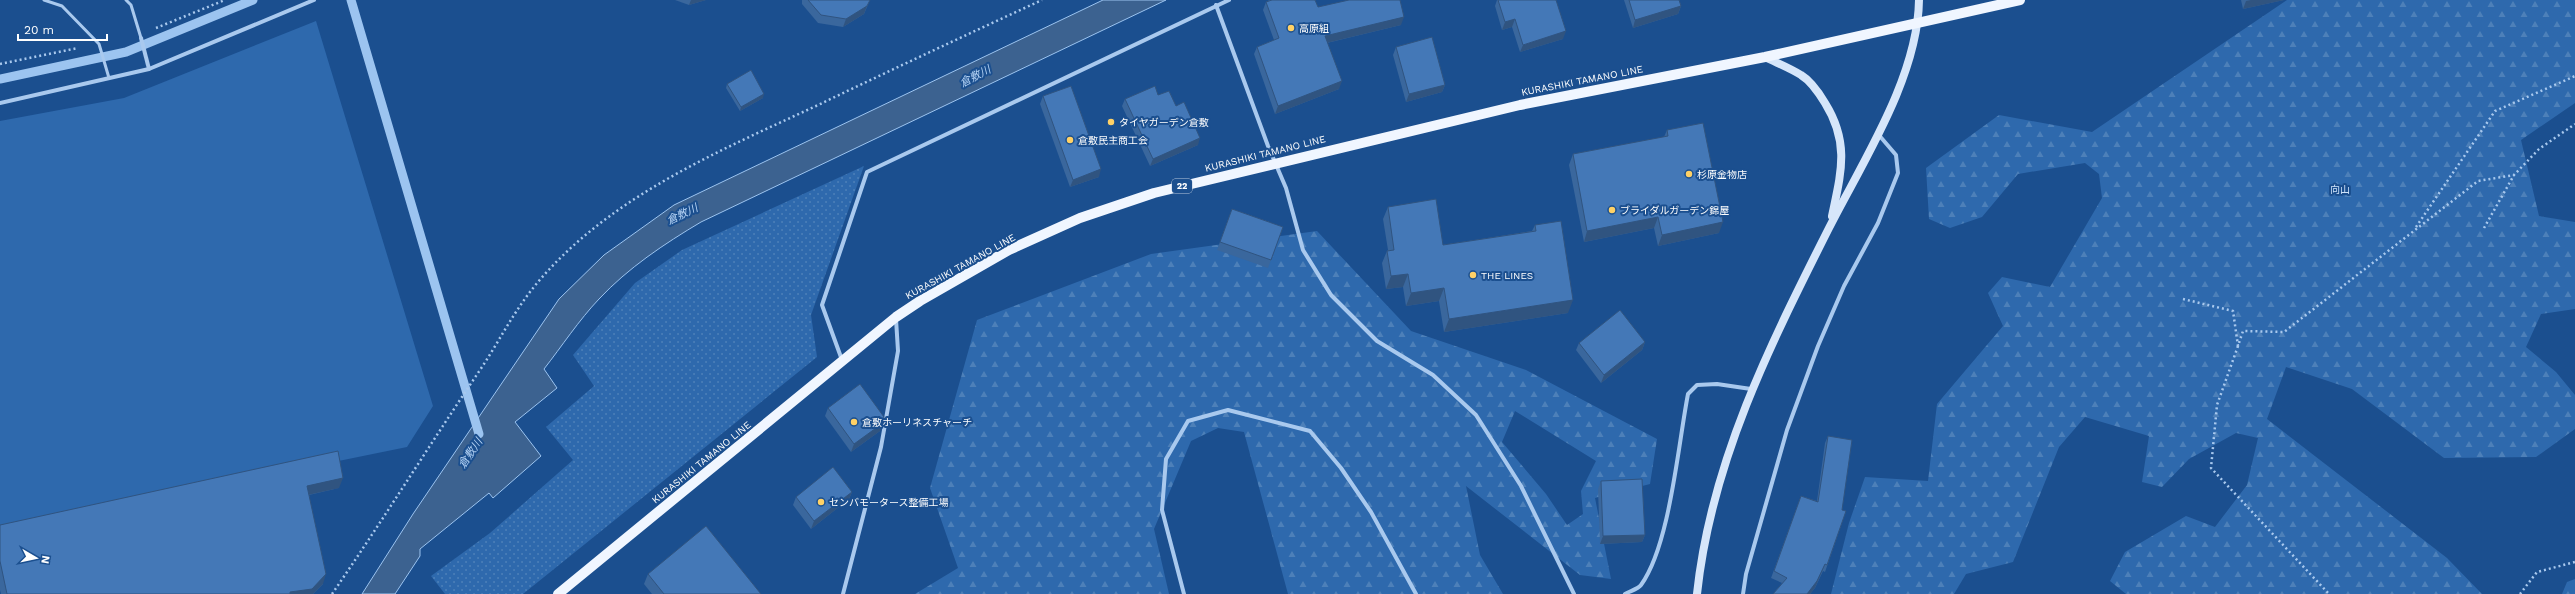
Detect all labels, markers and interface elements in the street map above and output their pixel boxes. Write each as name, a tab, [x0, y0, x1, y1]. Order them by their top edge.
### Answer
scale bar	[18, 16, 107, 42]
text: 20 m	[24, 23, 54, 37]
marker: 高原組	[1286, 23, 1296, 33]
place label: 高原組	[1299, 23, 1329, 34]
water label: 倉敷川	[958, 62, 994, 90]
street label: KURASHIKI TAMANO LINE	[1520, 63, 1644, 98]
marker: タイヤガーデン倉敷	[1106, 117, 1116, 127]
place label: タイヤガーデン倉敷	[1119, 117, 1209, 128]
street label: KURASHIKI TAMANO LINE	[1204, 133, 1327, 174]
marker: 倉敷民主商工会	[1065, 135, 1075, 145]
place label: 倉敷民主商工会	[1078, 135, 1148, 146]
marker: 杉原金物店	[1684, 169, 1694, 179]
place label: 杉原金物店	[1697, 169, 1747, 180]
road number: 22	[1172, 179, 1192, 193]
park label: 向山	[2330, 184, 2350, 195]
water label: 倉敷川	[665, 201, 701, 228]
marker: ブライダルガーデン錦屋	[1607, 205, 1617, 215]
place label: ブライダルガーデン錦屋	[1620, 205, 1729, 216]
street label: KURASHIKI TAMANO LINE	[903, 232, 1017, 301]
marker: THE LINES	[1468, 270, 1478, 280]
place label: THE LINES	[1481, 270, 1533, 281]
marker: 倉敷ホーリネスチャーチ	[849, 417, 859, 427]
place label: 倉敷ホーリネスチャーチ	[862, 417, 972, 428]
street label: KURASHIKI TAMANO LINE	[650, 419, 753, 506]
water label: 倉敷川	[456, 435, 486, 471]
marker: センバモータース整備工場	[816, 497, 826, 507]
place label: センバモータース整備工場	[829, 497, 949, 508]
north arrow	[16, 538, 56, 578]
text: N	[38, 554, 52, 565]

